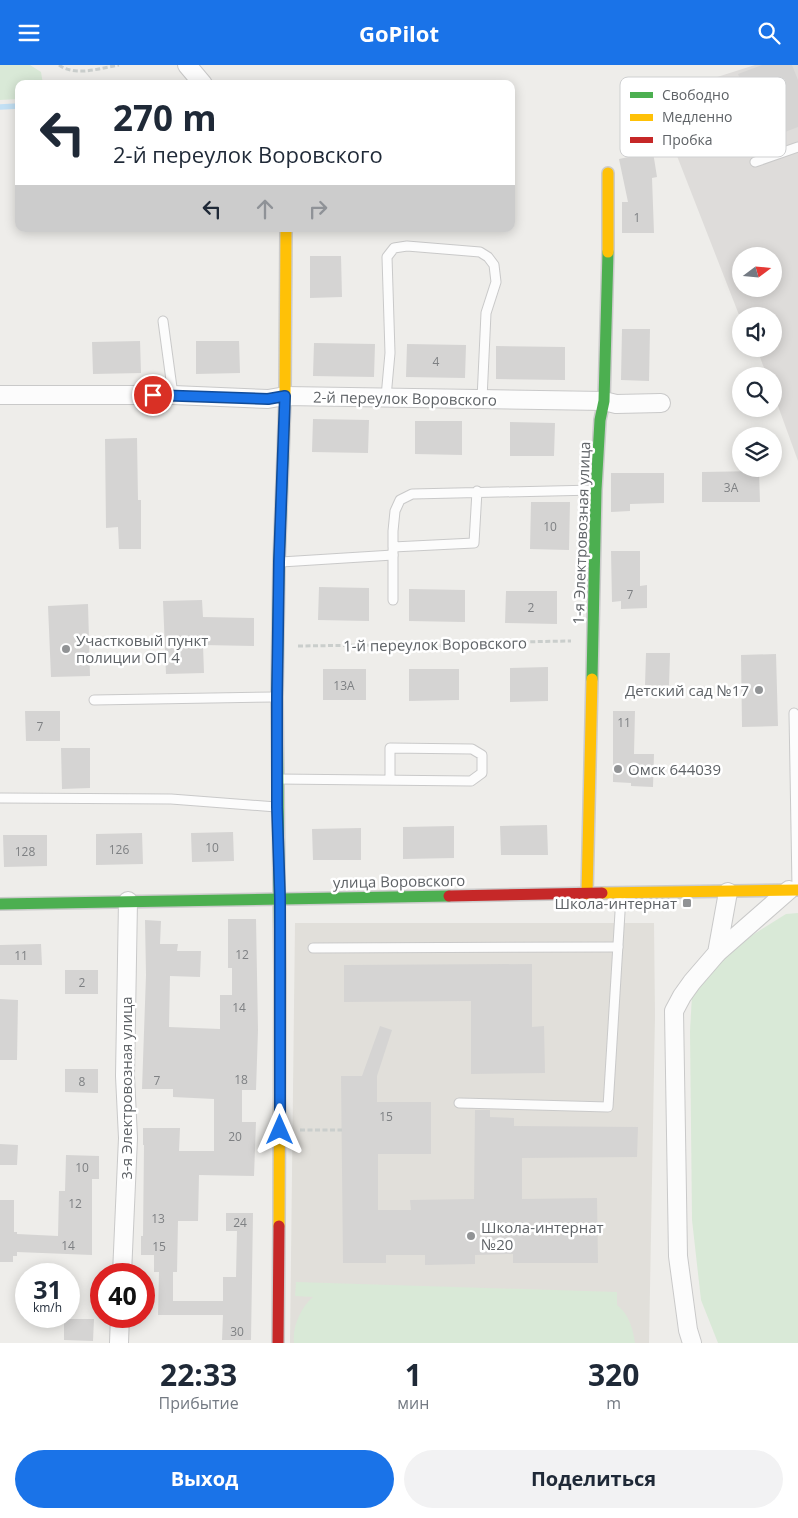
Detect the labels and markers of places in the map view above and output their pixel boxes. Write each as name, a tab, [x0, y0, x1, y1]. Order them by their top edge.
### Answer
pin	[132, 374, 174, 416]
place label: Участковый пункт полиции ОП 4	[76, 630, 208, 667]
marker: Участковый пункт полиции ОП 4	[60, 643, 72, 655]
place label: Детский сад №17	[625, 680, 749, 700]
marker: Детский сад №17	[753, 684, 765, 696]
place label: Омск 644039	[628, 759, 721, 779]
marker: Омск 644039	[612, 763, 624, 775]
place label: Школа-интернат	[554, 893, 677, 913]
marker: Школа-интернат	[681, 897, 693, 909]
place label: Школа-интернат №20	[481, 1217, 604, 1254]
marker: Школа-интернат №20	[465, 1230, 477, 1242]

